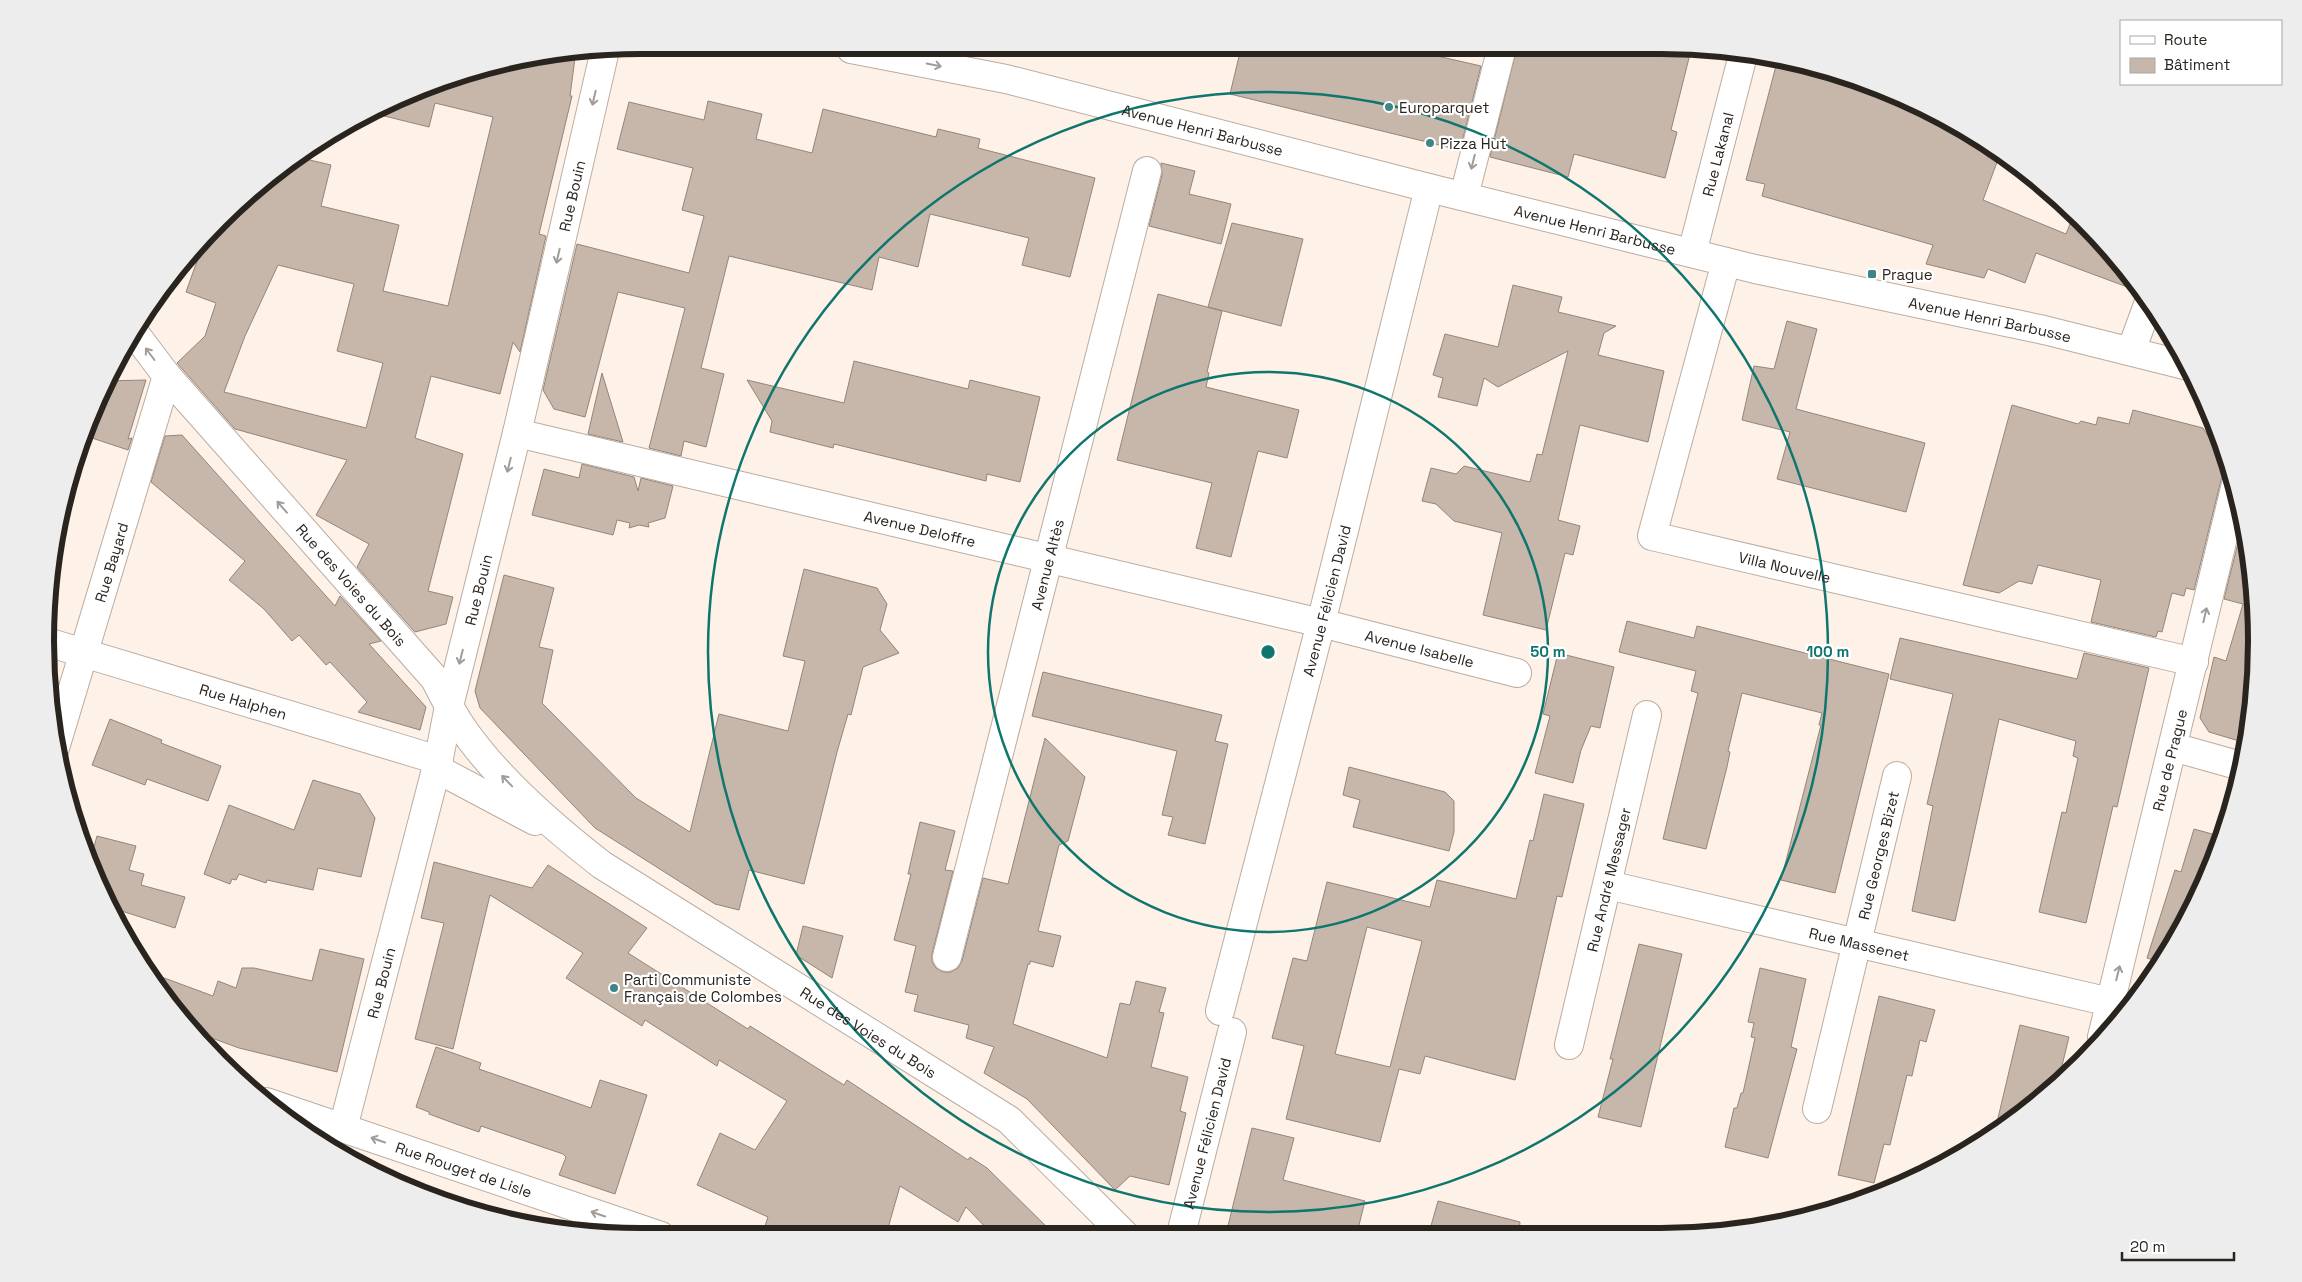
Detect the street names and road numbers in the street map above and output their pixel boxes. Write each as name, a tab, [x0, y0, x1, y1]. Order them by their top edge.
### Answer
street label: Avenue Henri Barbusse	[1120, 100, 1285, 160]
street label: Rue Lakanal	[1697, 110, 1737, 198]
street label: Rue Bouin	[554, 158, 589, 233]
street label: Avenue Henri Barbusse	[1513, 200, 1678, 259]
street label: Avenue Henri Barbusse	[1907, 292, 2074, 346]
street label: Avenue Deloffre	[862, 506, 978, 551]
street label: Avenue Altès	[1026, 517, 1068, 612]
street label: Rue des Voies du Bois	[292, 519, 411, 650]
street label: Rue Bayard	[90, 520, 132, 605]
street label: Avenue Félicien David	[1298, 523, 1355, 678]
street label: Villa Nouvelle	[1737, 547, 1833, 587]
street label: Rue Bouin	[460, 552, 496, 627]
street label: Avenue Isabelle	[1363, 625, 1476, 671]
street label: Rue Halphen	[197, 679, 289, 723]
street label: Rue de Prague	[2148, 707, 2191, 813]
street label: Rue Georges Bizet	[1853, 789, 1903, 922]
street label: Rue André Messager	[1582, 805, 1634, 954]
street label: Rue Massenet	[1807, 923, 1911, 964]
street label: Rue Bouin	[362, 945, 399, 1020]
street label: Rue des Voies du Bois	[797, 982, 940, 1082]
street label: Avenue Félicien David	[1178, 1055, 1235, 1211]
street label: Rue Rouget de Lisle	[393, 1137, 535, 1201]

